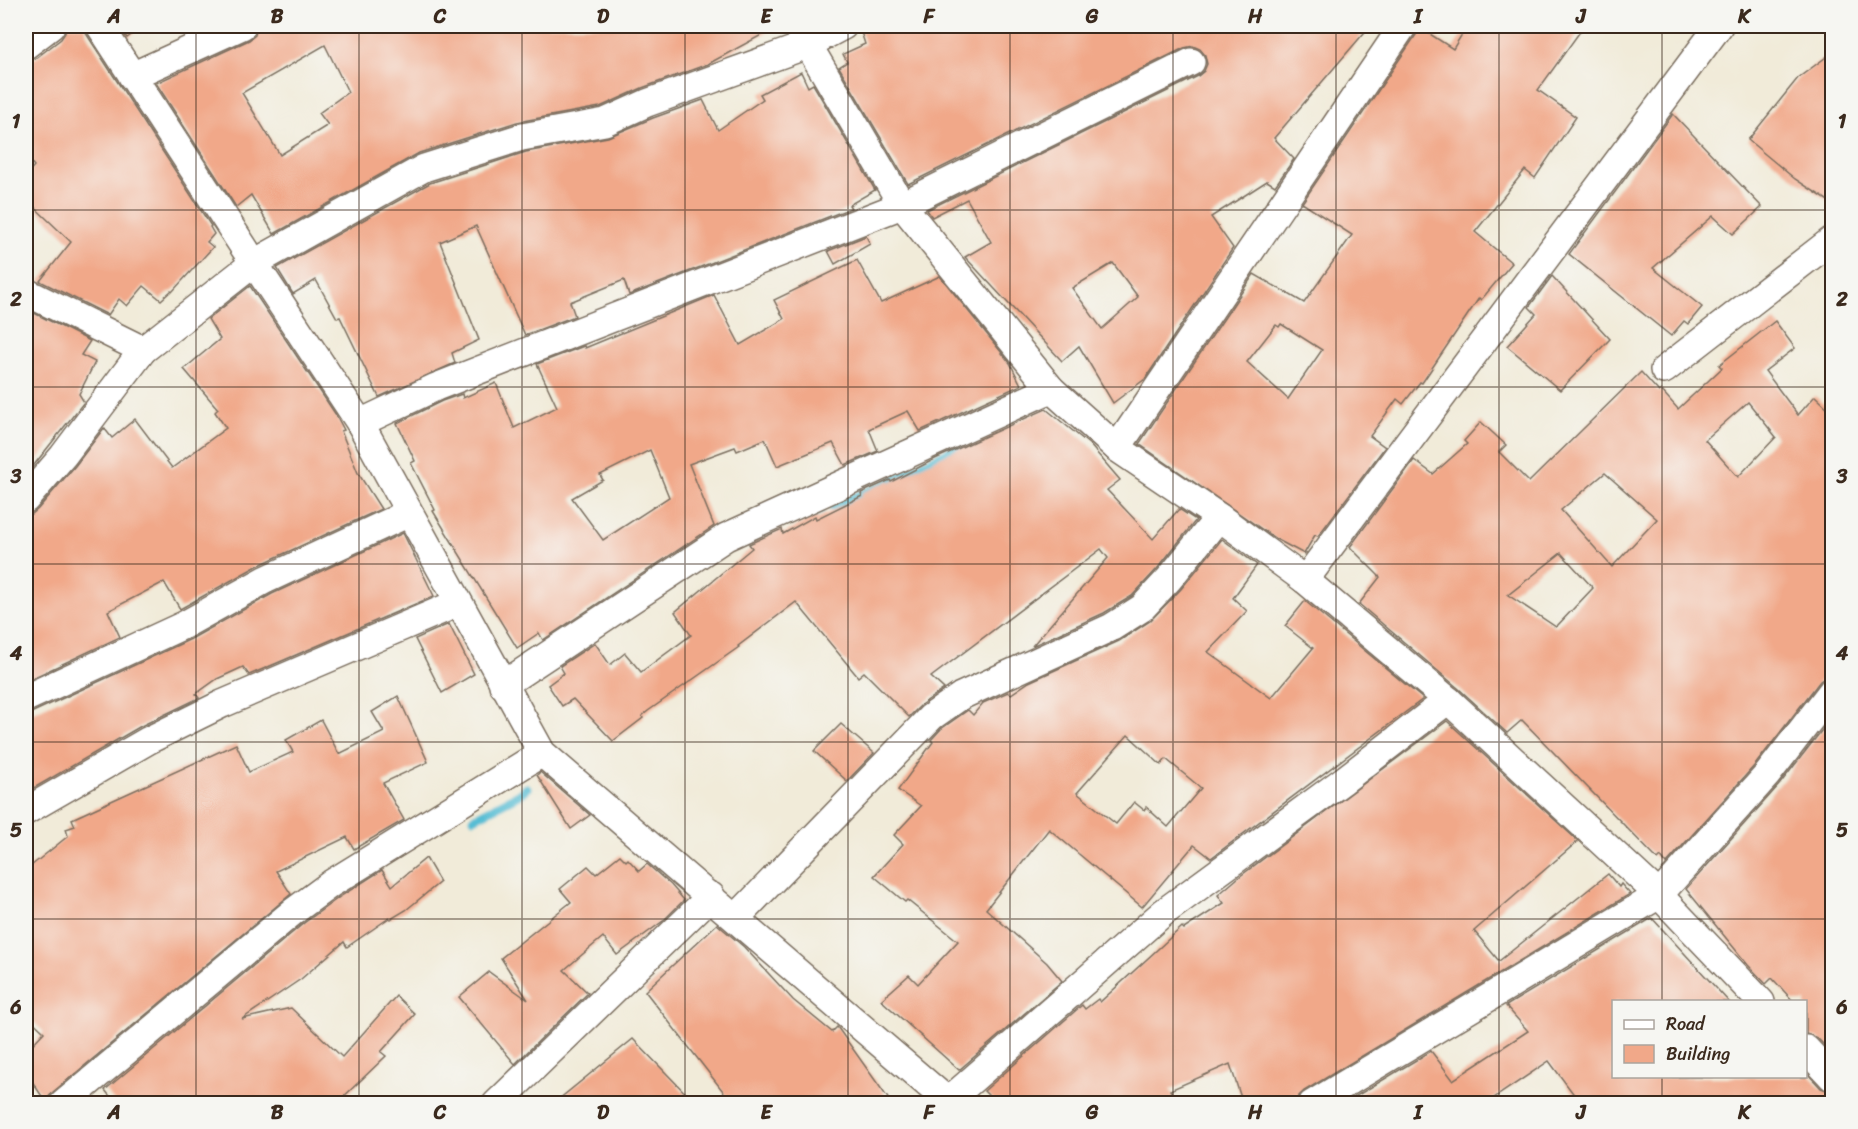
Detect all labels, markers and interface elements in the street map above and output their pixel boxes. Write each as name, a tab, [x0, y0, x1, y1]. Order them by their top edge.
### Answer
text: A	[106, 0, 121, 34]
text: B	[271, 0, 284, 34]
text: C	[433, 0, 447, 34]
text: D	[597, 0, 610, 34]
text: E	[760, 0, 773, 34]
text: F	[923, 0, 936, 34]
text: G	[1085, 0, 1099, 34]
text: H	[1247, 0, 1263, 34]
text: I	[1413, 0, 1424, 34]
text: J	[1575, 0, 1587, 34]
text: K	[1737, 0, 1752, 34]
text: 1	[12, 104, 21, 139]
text: 1	[1838, 104, 1847, 139]
text: 2	[9, 282, 22, 317]
text: 2	[1835, 282, 1848, 317]
text: 3	[10, 459, 22, 494]
text: 3	[1836, 459, 1848, 494]
text: 4	[9, 636, 23, 671]
text: 4	[1835, 636, 1849, 671]
text: 5	[10, 813, 22, 848]
text: 5	[1836, 813, 1848, 848]
text: 6	[9, 990, 22, 1025]
text: 6	[1835, 990, 1848, 1025]
legend	[1612, 1000, 1807, 1078]
text: Road	[1666, 1008, 1706, 1040]
text: Building	[1666, 1038, 1730, 1070]
text: A	[106, 1095, 121, 1129]
text: B	[271, 1095, 284, 1129]
text: C	[433, 1095, 447, 1129]
text: D	[597, 1095, 610, 1129]
text: E	[760, 1095, 773, 1129]
text: F	[923, 1095, 936, 1129]
text: G	[1085, 1095, 1099, 1129]
text: H	[1247, 1095, 1263, 1129]
text: I	[1413, 1095, 1424, 1129]
text: J	[1575, 1095, 1587, 1129]
text: K	[1737, 1095, 1752, 1129]

